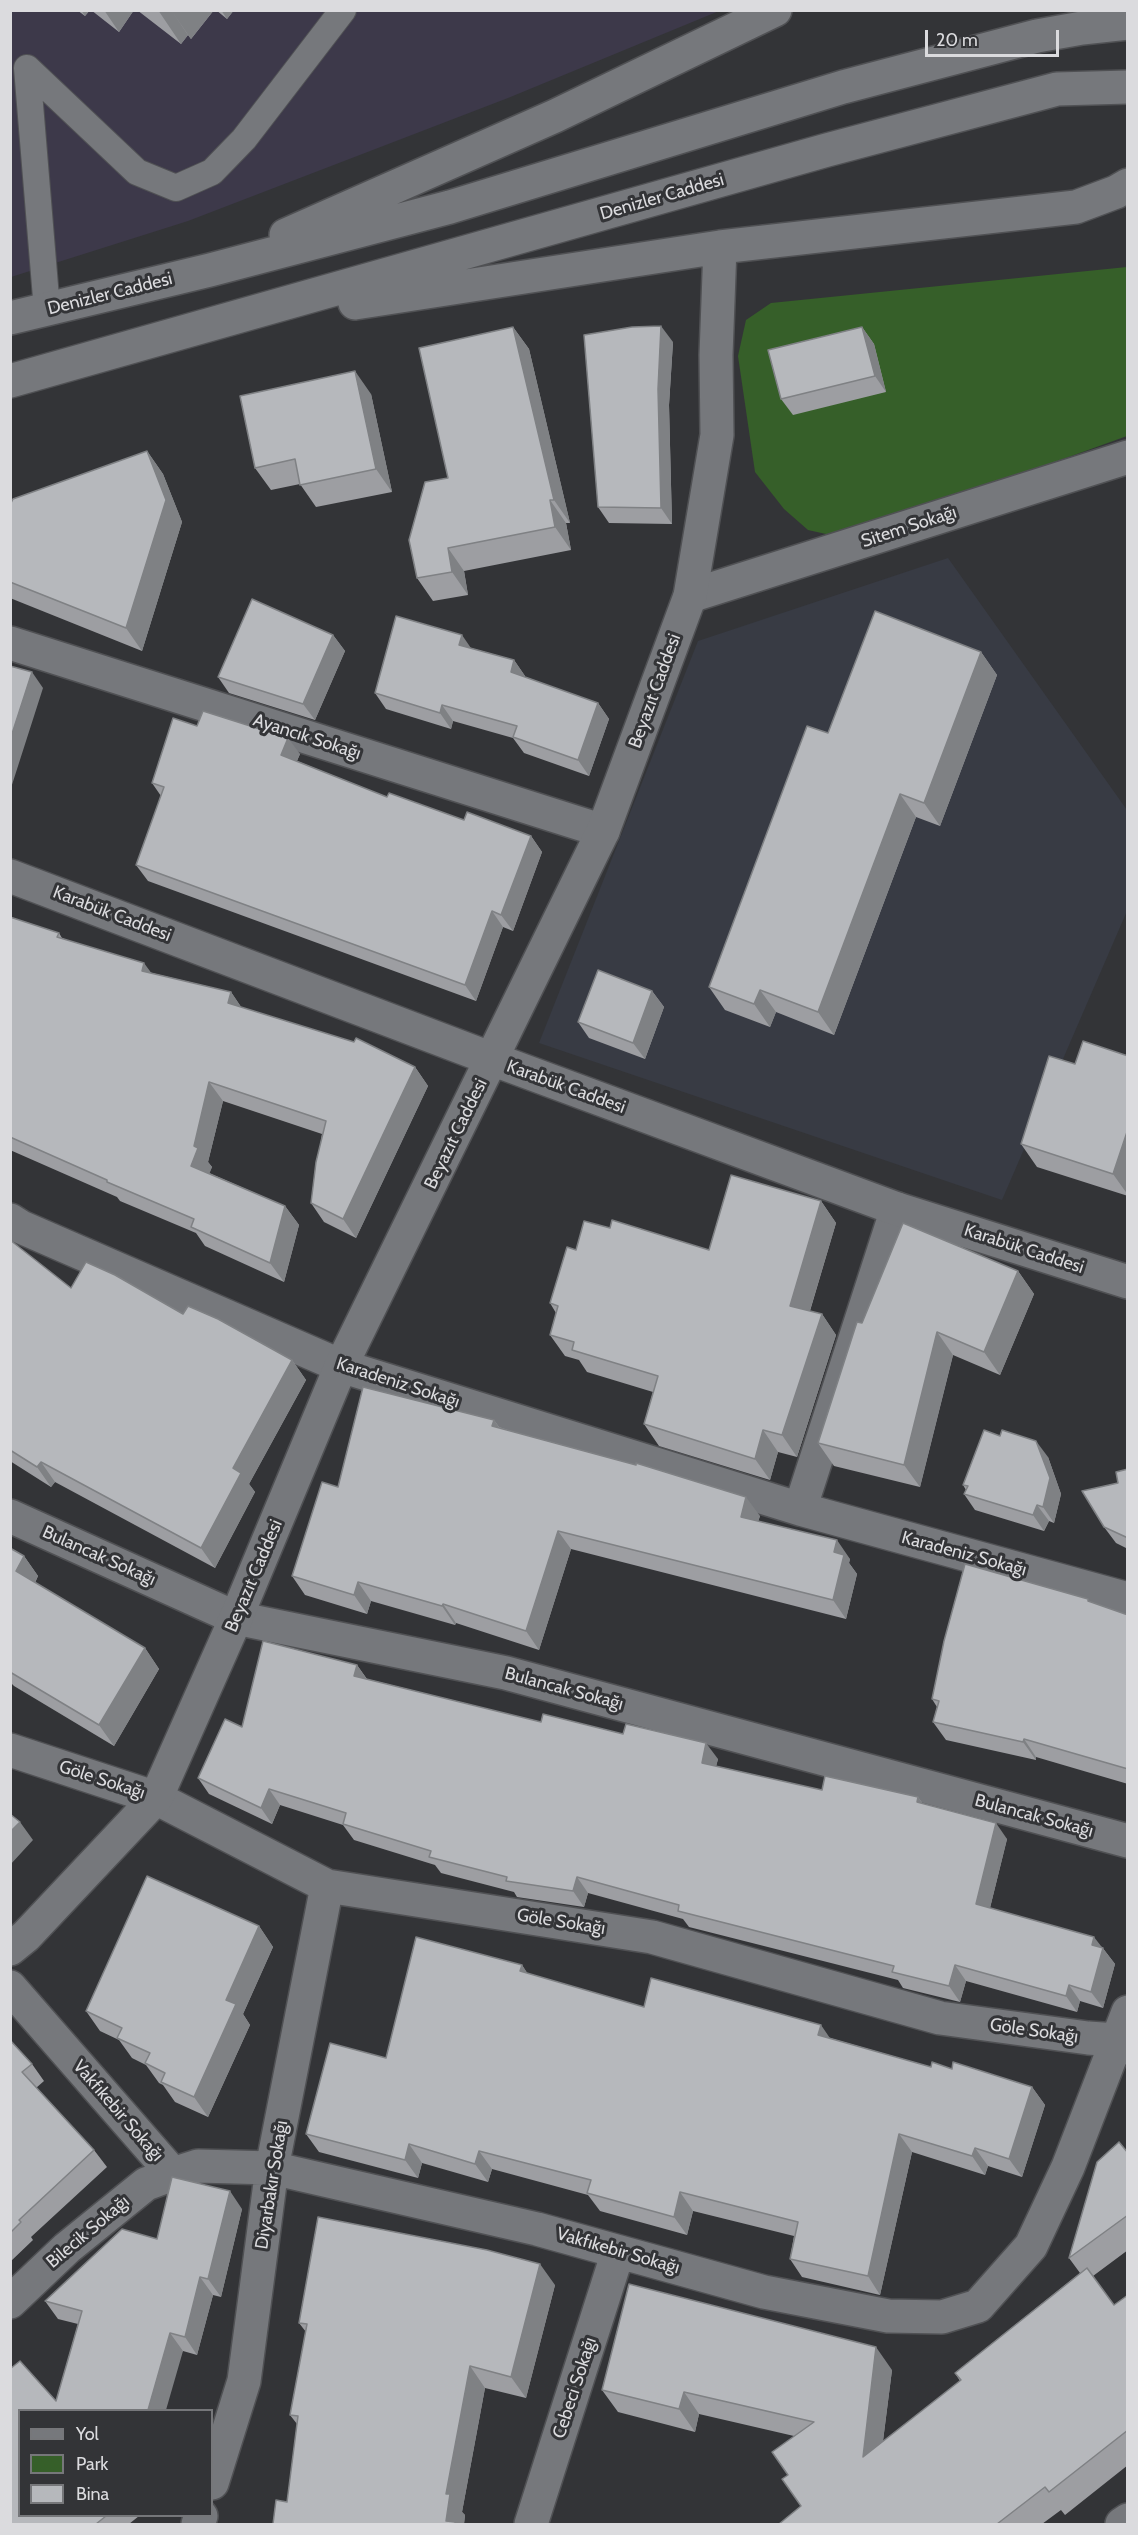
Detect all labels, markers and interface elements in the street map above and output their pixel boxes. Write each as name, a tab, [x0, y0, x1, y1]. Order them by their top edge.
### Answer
scale bar	[928, 18, 1062, 56]
text: 20 m	[936, 29, 978, 51]
street label: Denizler Caddesi	[598, 169, 726, 225]
street label: Denizler Caddesi	[45, 268, 175, 320]
street label: Sitem Sokağı	[859, 501, 959, 553]
street label: Beyazıt Caddesi	[624, 631, 686, 751]
street label: Ayancık Sokağı	[250, 709, 364, 765]
street label: Karabük Caddesi	[50, 882, 174, 946]
street label: Karabük Caddesi	[504, 1056, 628, 1118]
street label: Beyazıt Caddesi	[420, 1075, 492, 1193]
street label: Karabük Caddesi	[961, 1219, 1087, 1279]
street label: Karadeniz Sokağı	[334, 1353, 462, 1413]
street label: Beyazıt Caddesi	[221, 1517, 287, 1635]
street label: Bulancak Sokağı	[39, 1521, 159, 1591]
street label: Karadeniz Sokağı	[899, 1527, 1029, 1581]
street label: Bulancak Sokağı	[502, 1663, 626, 1715]
street label: Göle Sokağı	[56, 1756, 148, 1804]
street label: Bulancak Sokağı	[972, 1790, 1096, 1842]
street label: Göle Sokağı	[515, 1904, 607, 1940]
street label: Göle Sokağı	[988, 2014, 1080, 2048]
street label: Vakfıkebir Sokağı	[68, 2056, 168, 2166]
street label: Diyarbakır Sokağı	[251, 2119, 293, 2251]
street label: Bilecik Sokağı	[42, 2191, 134, 2273]
street label: Vakfıkebir Sokağı	[554, 2223, 682, 2279]
street label: Cebeci Sokağı	[548, 2335, 602, 2441]
legend	[18, 2409, 213, 2517]
text: Yol	[76, 2423, 99, 2445]
text: Park	[76, 2453, 108, 2475]
text: Bina	[76, 2483, 109, 2505]

